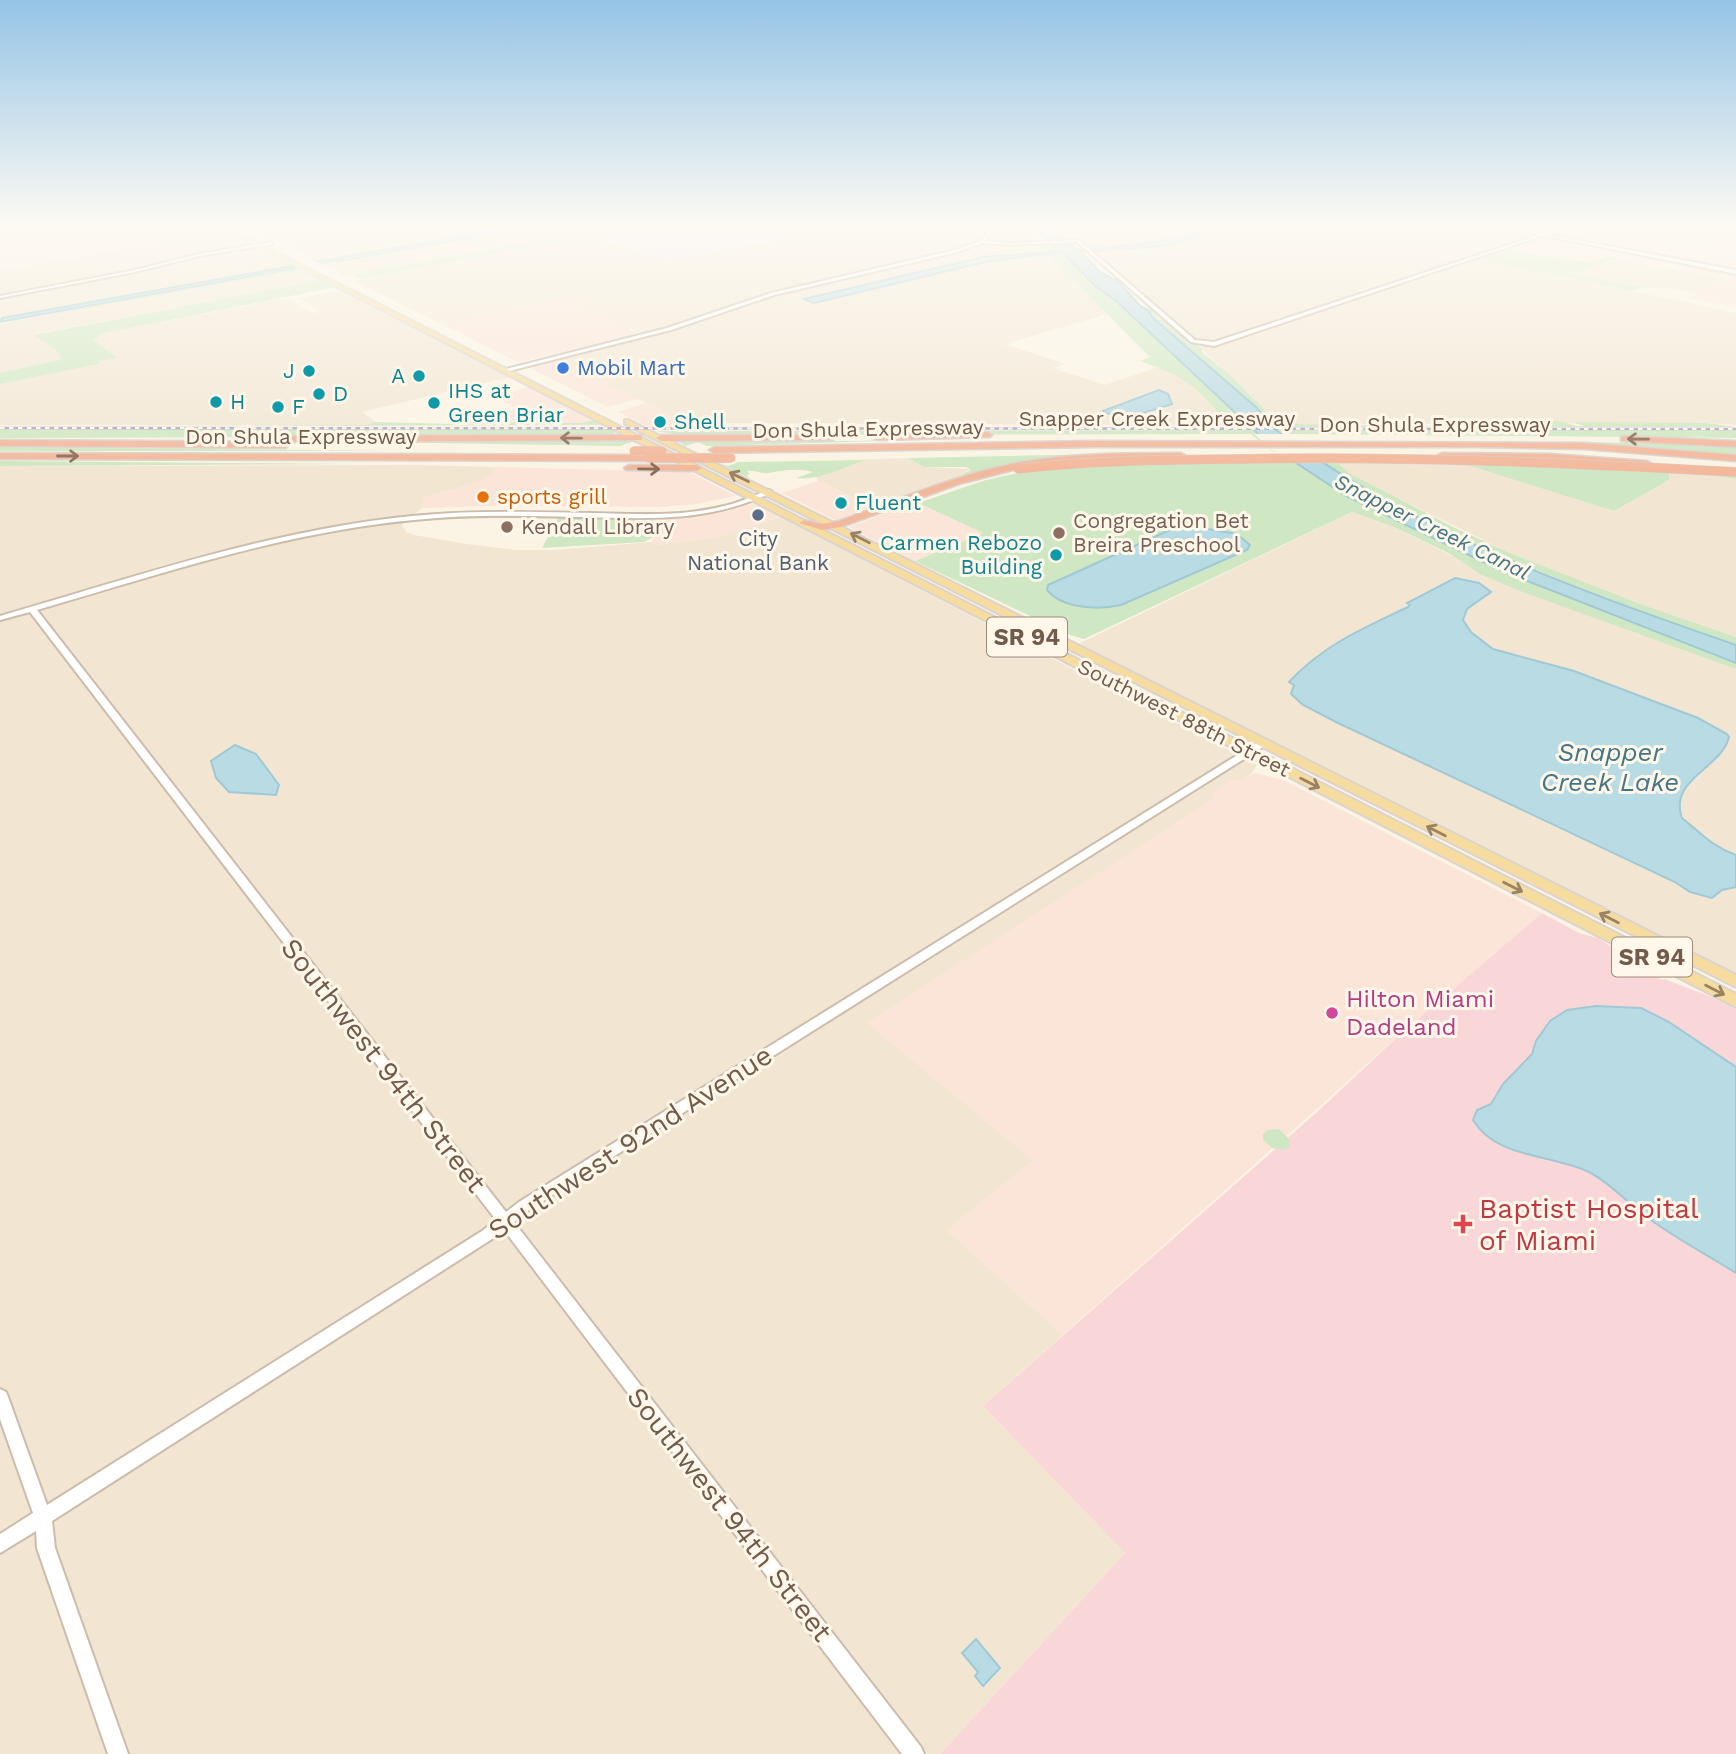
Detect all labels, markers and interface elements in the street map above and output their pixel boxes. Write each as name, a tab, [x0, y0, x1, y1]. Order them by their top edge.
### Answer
place label: Mobil Mart	[577, 355, 686, 380]
place label: J	[283, 358, 295, 383]
marker: Mobil Mart	[555, 360, 571, 376]
marker: J	[301, 363, 317, 379]
place label: A	[391, 363, 405, 388]
marker: A	[411, 368, 427, 384]
place label: IHS at Green Briar	[448, 378, 565, 427]
place label: D	[333, 381, 348, 406]
marker: D	[311, 386, 327, 402]
place label: H	[230, 389, 245, 414]
marker: H	[208, 394, 224, 410]
place label: F	[292, 394, 305, 419]
marker: IHS at Green Briar	[426, 395, 442, 411]
marker: F	[270, 399, 286, 415]
street label: Snapper Creek Expressway	[1019, 406, 1295, 431]
place label: Shell	[674, 409, 726, 434]
street label: Don Shula Expressway	[1319, 412, 1551, 437]
marker: Shell	[652, 414, 668, 430]
street label: Don Shula Expressway	[752, 414, 984, 443]
street label: Don Shula Expressway	[185, 424, 417, 449]
one-way arrow	[559, 431, 582, 445]
one-way arrow	[1626, 433, 1649, 446]
one-way arrow	[56, 449, 79, 463]
one-way arrow	[637, 462, 660, 475]
water label: Snapper Creek Canal	[1331, 468, 1534, 585]
one-way arrow	[729, 470, 750, 484]
place label: sports grill	[497, 484, 608, 509]
marker: sports grill	[475, 489, 491, 505]
place label: Fluent	[855, 490, 921, 515]
marker: Fluent	[833, 495, 849, 511]
marker: City National Bank	[750, 507, 766, 523]
place label: Congregation Bet Breira Preschool	[1073, 508, 1249, 557]
place label: Kendall Library	[521, 514, 674, 539]
marker: Kendall Library	[499, 519, 515, 535]
marker: Congregation Bet Breira Preschool	[1051, 525, 1067, 541]
place label: City National Bank	[687, 526, 829, 575]
place label: Carmen Rebozo Building	[880, 530, 1043, 579]
one-way arrow	[850, 531, 871, 544]
marker: Carmen Rebozo Building	[1048, 547, 1064, 563]
road number: SR 94	[987, 618, 1067, 656]
street label: Southwest 88th Street	[1074, 653, 1295, 782]
water label: Snapper Creek Lake	[1541, 737, 1679, 797]
one-way arrow	[1300, 776, 1320, 790]
one-way arrow	[1426, 824, 1447, 838]
one-way arrow	[1502, 880, 1523, 894]
one-way arrow	[1599, 911, 1620, 925]
street label: Southwest 94th Street	[274, 932, 493, 1199]
road number: SR 94	[1612, 938, 1692, 976]
one-way arrow	[1704, 984, 1725, 997]
place label: Hilton Miami Dadeland	[1346, 985, 1494, 1041]
marker: Hilton Miami Dadeland	[1324, 1005, 1340, 1021]
street label: Southwest 92nd Avenue	[482, 1038, 778, 1247]
place label: Baptist Hospital of Miami	[1479, 1192, 1699, 1257]
marker: Baptist Hospital of Miami	[1453, 1214, 1473, 1234]
street label: Southwest 94th Street	[620, 1381, 839, 1648]

